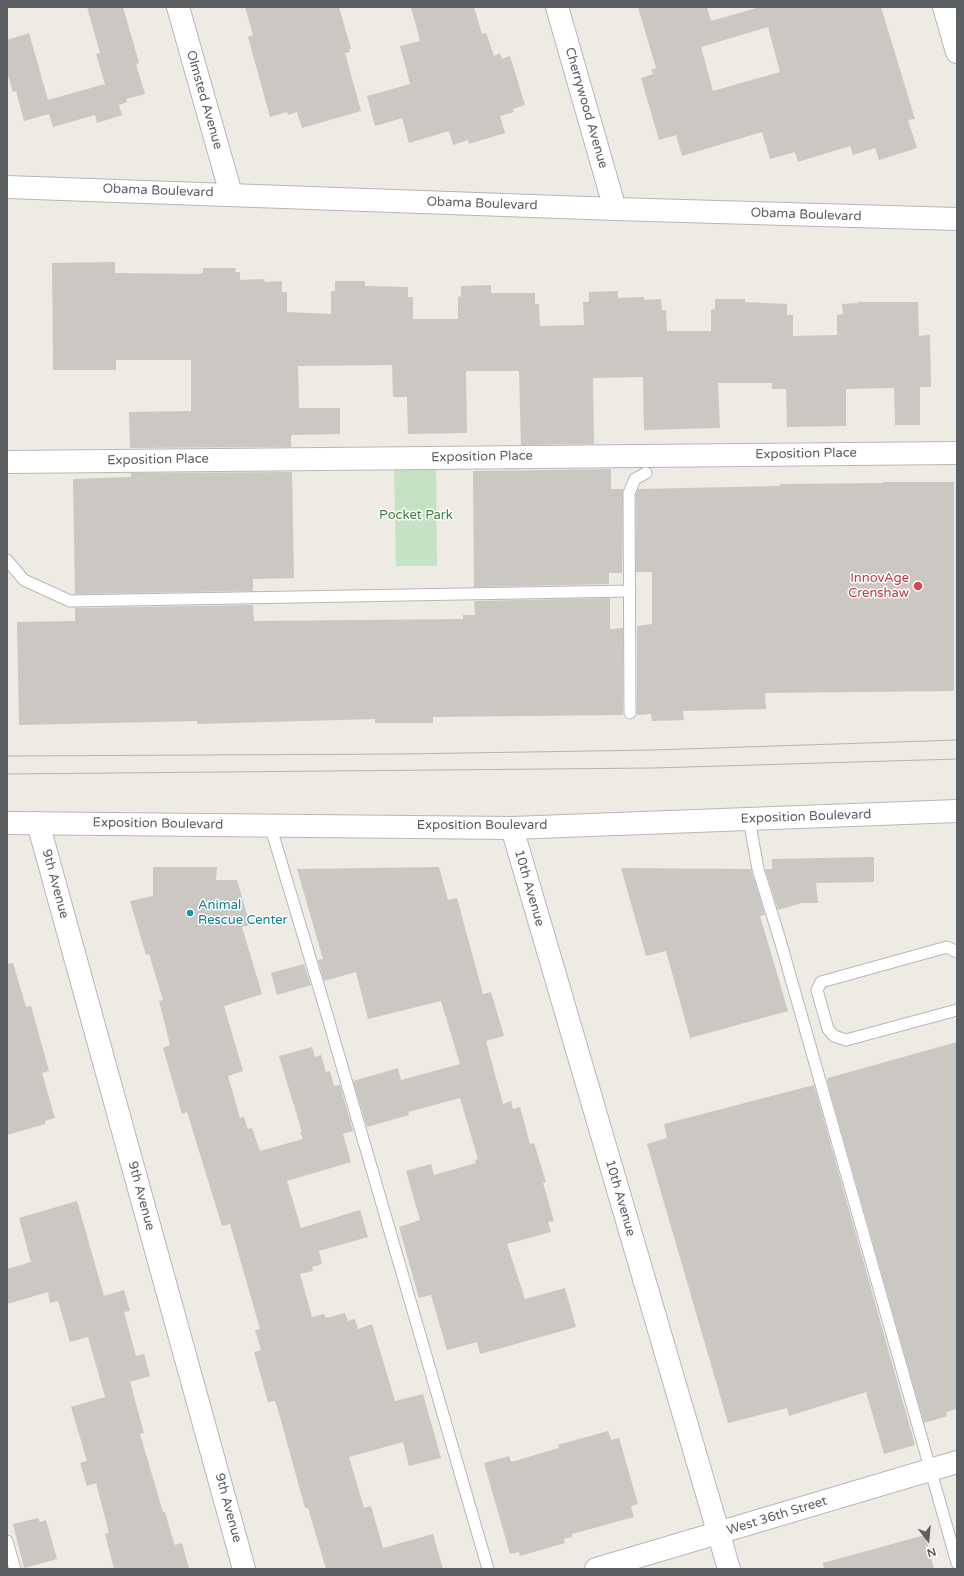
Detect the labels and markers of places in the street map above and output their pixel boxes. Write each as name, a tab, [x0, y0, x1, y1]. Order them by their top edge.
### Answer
place label: InnovAge Crenshaw	[848, 571, 909, 602]
marker: InnovAge Crenshaw	[912, 580, 924, 592]
place label: Animal Rescue Center	[198, 898, 288, 929]
marker: Animal Rescue Center	[185, 908, 195, 918]

